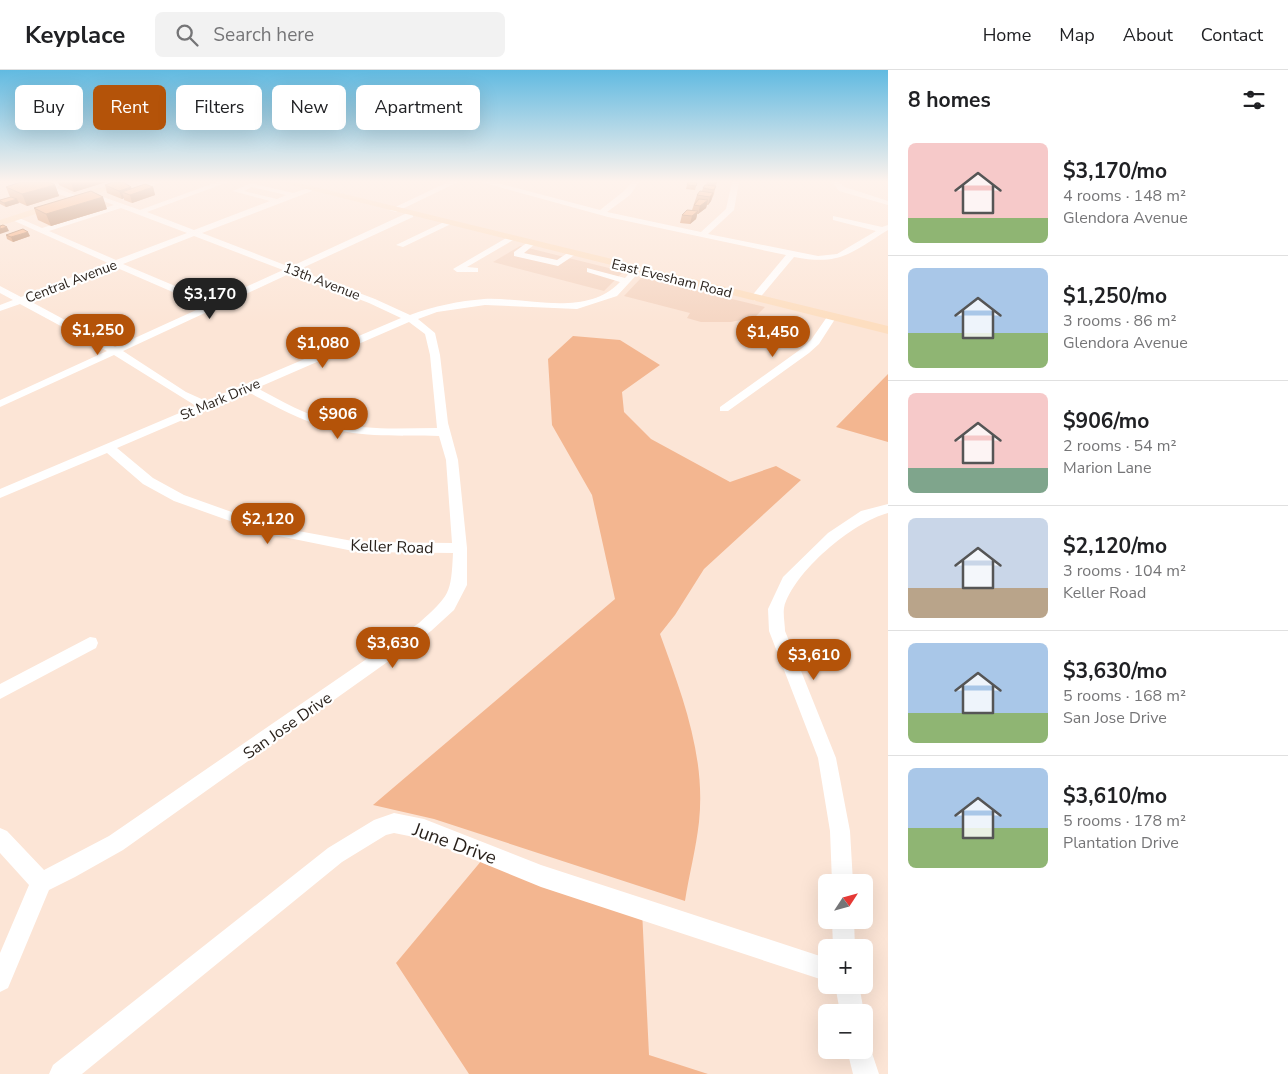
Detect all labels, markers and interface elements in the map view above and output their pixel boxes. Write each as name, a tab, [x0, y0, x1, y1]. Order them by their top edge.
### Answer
search box	[155, 12, 505, 57]
text: Keyplace	[25, 19, 125, 51]
icon: search	[173, 21, 201, 49]
text: Search here	[213, 22, 314, 48]
text: Home	[983, 23, 1031, 47]
text: Map	[1059, 23, 1095, 47]
text: About	[1123, 23, 1173, 47]
text: Contact	[1201, 23, 1263, 47]
chip: Buy	[15, 85, 83, 130]
chip: Rent	[93, 85, 166, 130]
chip: Filters	[176, 85, 262, 130]
chip: New	[272, 85, 346, 130]
chip: Apartment	[356, 85, 480, 130]
text: 8 homes	[908, 86, 991, 114]
icon: filters	[1240, 86, 1268, 114]
text: $3,170/mo	[1063, 157, 1167, 185]
icon: home	[948, 163, 1008, 223]
text: 4 rooms · 148 m²	[1063, 185, 1186, 207]
text: Glendora Avenue	[1063, 207, 1188, 229]
street label: East Evesham Road	[610, 254, 734, 303]
street label: Central Avenue	[23, 255, 120, 308]
street label: 13th Avenue	[281, 258, 363, 305]
pin: $3,170	[169, 278, 251, 320]
text: $1,250/mo	[1063, 282, 1167, 310]
text: $3,170	[184, 283, 236, 305]
icon: home	[948, 288, 1008, 348]
text: 3 rooms · 86 m²	[1063, 310, 1176, 332]
pin: $1,250	[57, 314, 139, 356]
pin: $1,450	[732, 316, 814, 358]
text: $1,250	[72, 319, 124, 341]
text: $1,450	[747, 321, 799, 343]
pin: $1,080	[282, 326, 364, 369]
text: $1,080	[297, 332, 349, 354]
text: Glendora Avenue	[1063, 332, 1188, 354]
street label: St Mark Drive	[177, 374, 263, 425]
pin: $906	[308, 398, 368, 440]
text: $906	[319, 403, 357, 425]
text: $906/mo	[1063, 407, 1149, 435]
icon: home	[948, 413, 1008, 473]
text: 2 rooms · 54 m²	[1063, 435, 1176, 457]
text: Marion Lane	[1063, 457, 1151, 479]
pin: $2,120	[227, 502, 309, 545]
text: $2,120	[242, 508, 294, 530]
text: $2,120/mo	[1063, 532, 1167, 560]
street label: Keller Road	[350, 535, 434, 559]
icon: home	[948, 538, 1008, 598]
text: 3 rooms · 104 m²	[1063, 560, 1186, 582]
text: Keller Road	[1063, 582, 1146, 604]
pin: $3,630	[352, 626, 434, 669]
text: $3,630	[367, 632, 419, 654]
pin: $3,610	[773, 638, 855, 681]
text: $3,610	[788, 644, 840, 666]
text: $3,630/mo	[1063, 657, 1167, 685]
icon: home	[948, 663, 1008, 723]
text: 5 rooms · 168 m²	[1063, 685, 1186, 707]
street label: San Jose Drive	[239, 687, 336, 765]
text: San Jose Drive	[1063, 707, 1167, 729]
text: $3,610/mo	[1063, 782, 1167, 810]
icon: home	[948, 788, 1008, 848]
text: 5 rooms · 178 m²	[1063, 810, 1186, 832]
street label: June Drive	[408, 816, 500, 871]
text: Plantation Drive	[1063, 832, 1179, 854]
north arrow	[818, 874, 872, 929]
map controls	[818, 874, 873, 1059]
button: +	[818, 939, 873, 994]
button: −	[818, 1004, 873, 1059]

